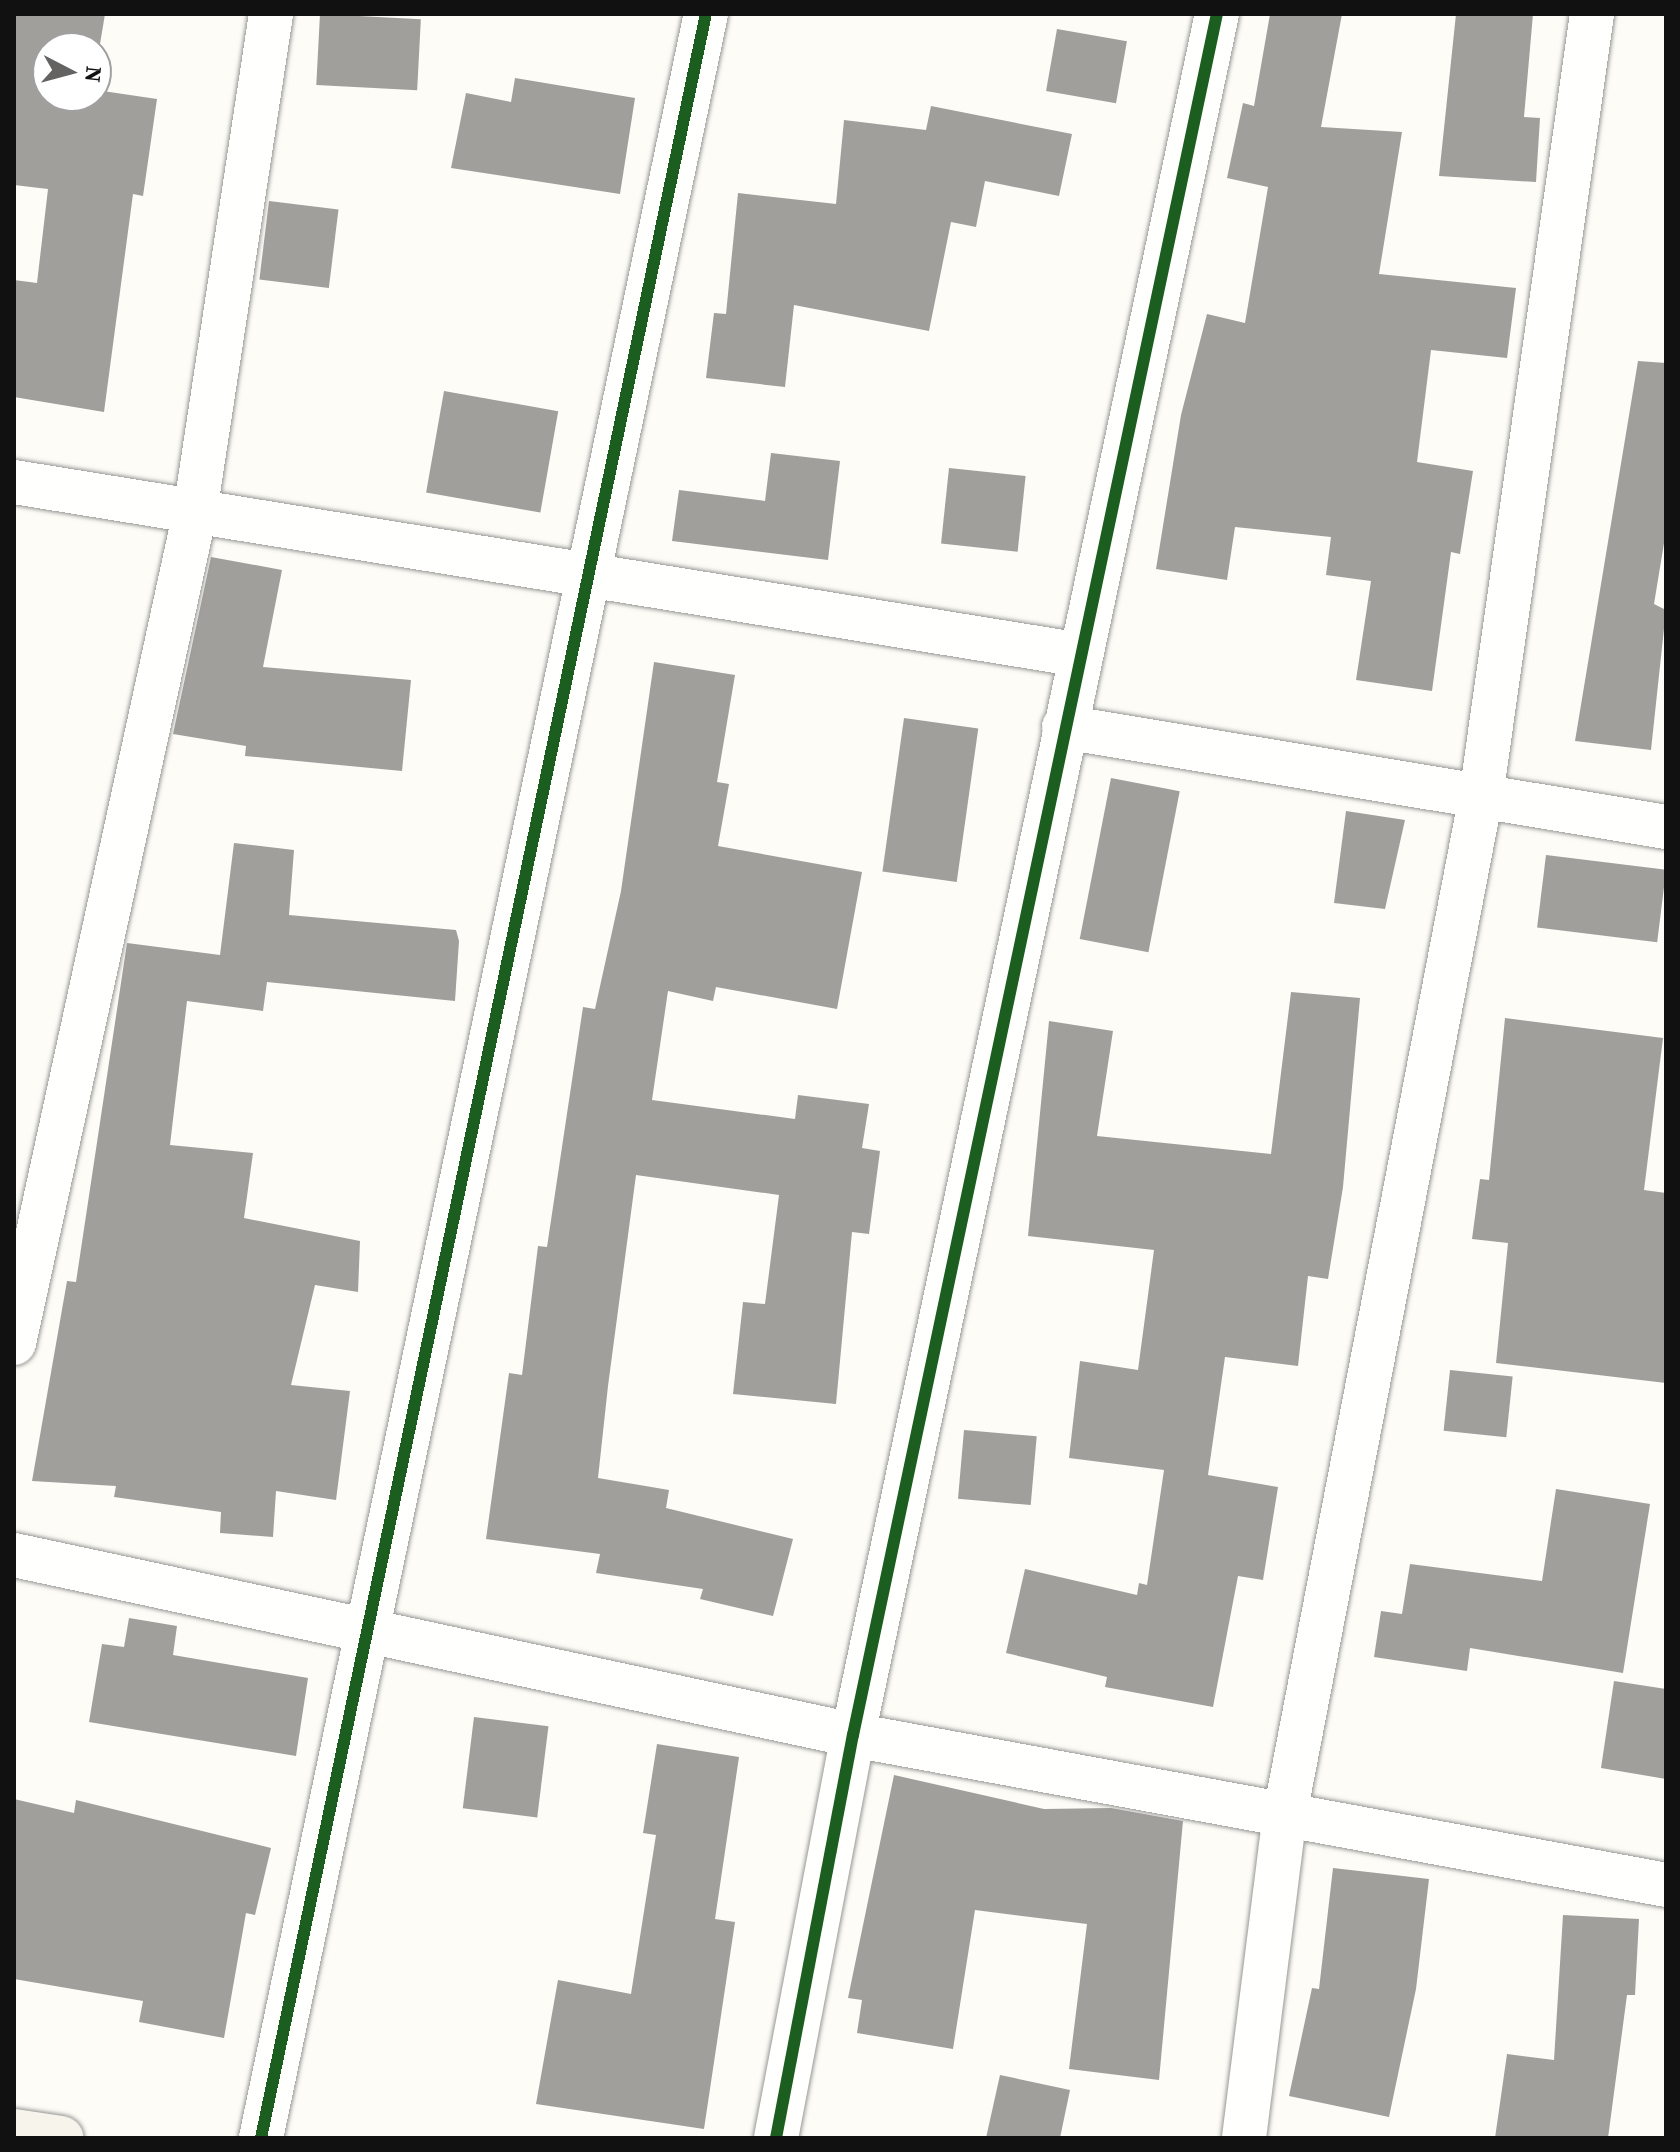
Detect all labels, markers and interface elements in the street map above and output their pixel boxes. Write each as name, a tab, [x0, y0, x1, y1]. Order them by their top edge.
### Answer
north arrow	[32, 32, 112, 112]
text: N	[78, 65, 110, 84]

